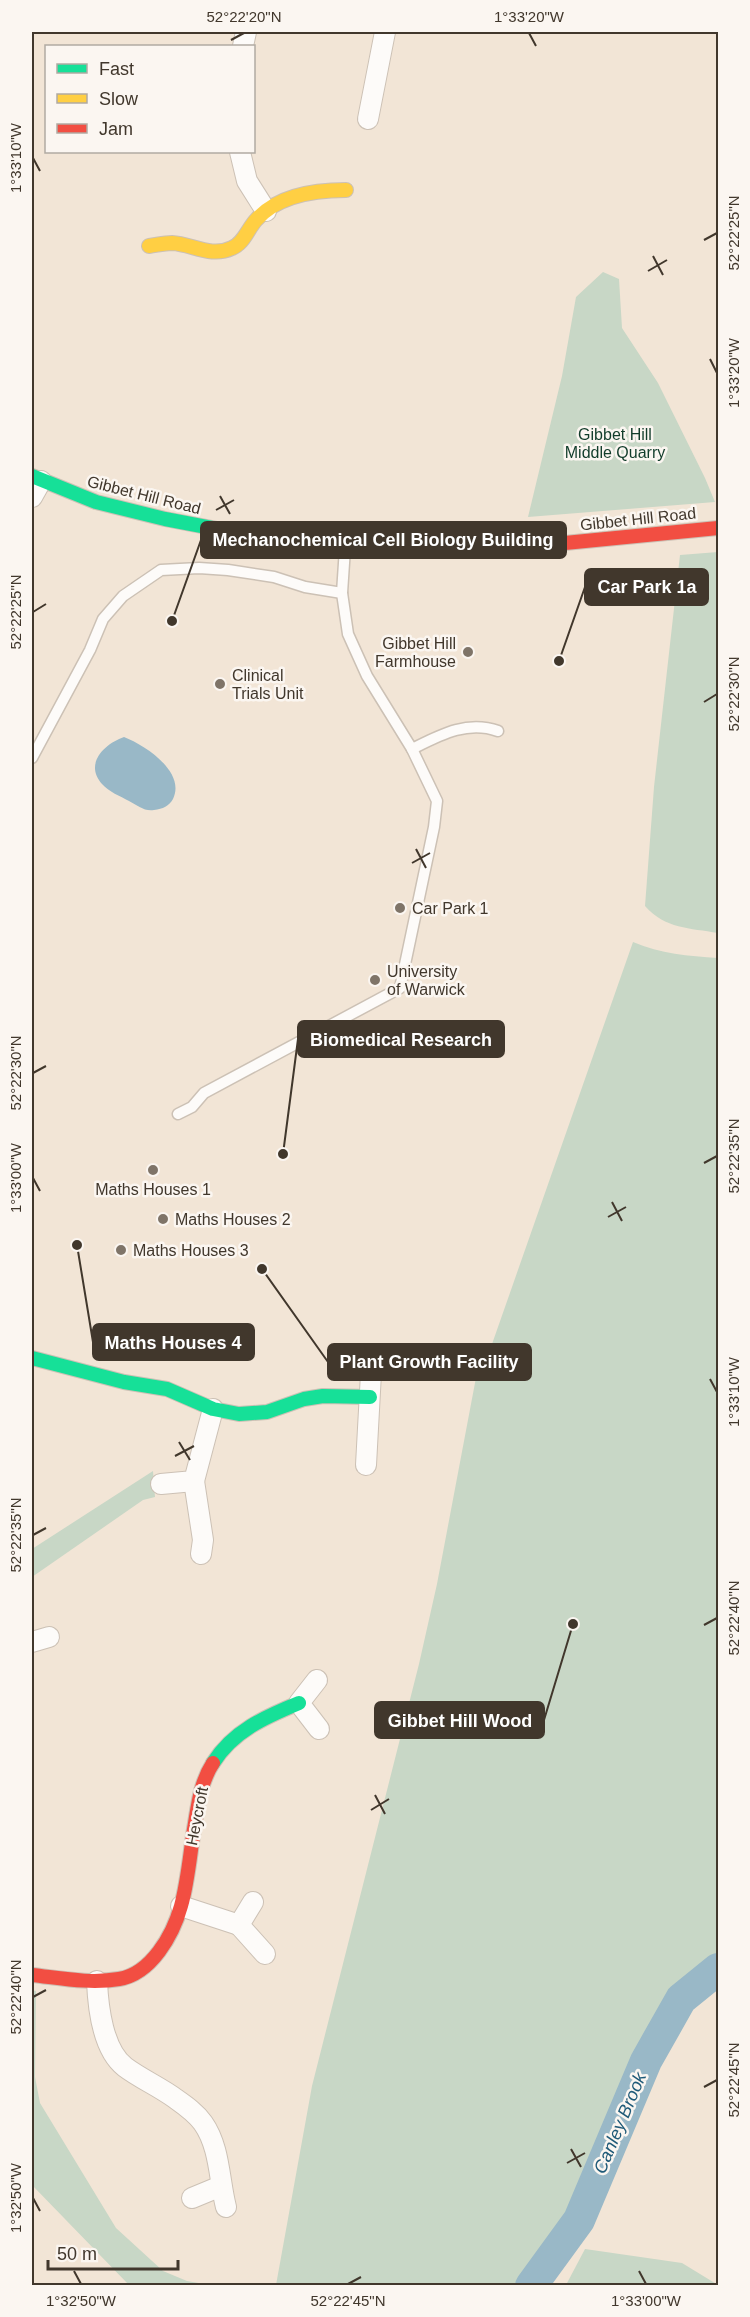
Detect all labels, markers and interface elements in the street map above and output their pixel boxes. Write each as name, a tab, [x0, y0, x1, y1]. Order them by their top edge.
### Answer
text: 52°22'20"N	[206, 8, 282, 25]
text: 1°33'20"W	[494, 8, 565, 25]
legend	[45, 45, 255, 153]
text: Fast	[99, 59, 134, 79]
text: Slow	[99, 89, 139, 109]
text: Jam	[99, 119, 133, 139]
text: 1°33'10"W	[7, 122, 24, 193]
text: 52°22'25"N	[725, 195, 742, 271]
text: 1°33'20"W	[725, 337, 742, 408]
park label: Gibbet Hill Middle Quarry	[565, 426, 665, 461]
street label: Gibbet Hill Road	[85, 473, 203, 517]
street label: Gibbet Hill Road	[579, 504, 697, 534]
callout: Mechanochemical Cell Biology Building	[201, 522, 566, 558]
text: Mechanochemical Cell Biology Building	[212, 530, 554, 550]
callout: Car Park 1a	[585, 569, 708, 605]
text: 52°22'25"N	[7, 574, 24, 650]
text: Car Park 1a	[597, 577, 698, 597]
place label: Gibbet Hill Farmhouse	[375, 635, 456, 670]
marker: Gibbet Hill Farmhouse	[461, 645, 475, 659]
text: 52°22'30"N	[725, 656, 742, 732]
place label: Clinical Trials Unit	[232, 667, 304, 702]
marker: Clinical Trials Unit	[213, 677, 227, 691]
place label: Car Park 1	[412, 900, 489, 917]
marker: Car Park 1	[393, 901, 407, 915]
place label: University of Warwick	[387, 963, 466, 998]
marker: University of Warwick	[368, 973, 382, 987]
callout: Biomedical Research	[298, 1021, 504, 1057]
text: Biomedical Research	[310, 1030, 492, 1050]
text: 52°22'30"N	[7, 1035, 24, 1111]
text: 52°22'35"N	[725, 1118, 742, 1194]
text: 1°33'00"W	[7, 1142, 24, 1213]
marker: Maths Houses 1	[146, 1163, 160, 1177]
place label: Maths Houses 1	[95, 1181, 211, 1198]
place label: Maths Houses 2	[175, 1211, 291, 1228]
marker: Maths Houses 2	[156, 1212, 170, 1226]
place label: Maths Houses 3	[133, 1242, 249, 1259]
marker: Maths Houses 3	[114, 1243, 128, 1257]
callout: Maths Houses 4	[93, 1324, 254, 1360]
text: Maths Houses 4	[104, 1333, 242, 1353]
callout: Plant Growth Facility	[328, 1344, 531, 1380]
text: Plant Growth Facility	[339, 1352, 519, 1372]
text: 1°33'10"W	[725, 1356, 742, 1427]
text: 52°22'35"N	[7, 1497, 24, 1573]
text: 52°22'40"N	[725, 1580, 742, 1656]
callout: Gibbet Hill Wood	[375, 1702, 544, 1738]
text: Gibbet Hill Wood	[388, 1711, 532, 1731]
street label: Heycroft	[183, 1785, 211, 1847]
text: 52°22'40"N	[7, 1959, 24, 2035]
text: 52°22'45"N	[725, 2042, 742, 2118]
water label: Canley Brook	[590, 2068, 651, 2177]
text: 1°32'50"W	[7, 2162, 24, 2233]
scale bar	[48, 2233, 178, 2271]
text: 50 m	[57, 2244, 97, 2264]
text: 1°32'50"W	[46, 2292, 117, 2309]
text: 52°22'45"N	[310, 2292, 386, 2309]
text: 1°33'00"W	[611, 2292, 682, 2309]

